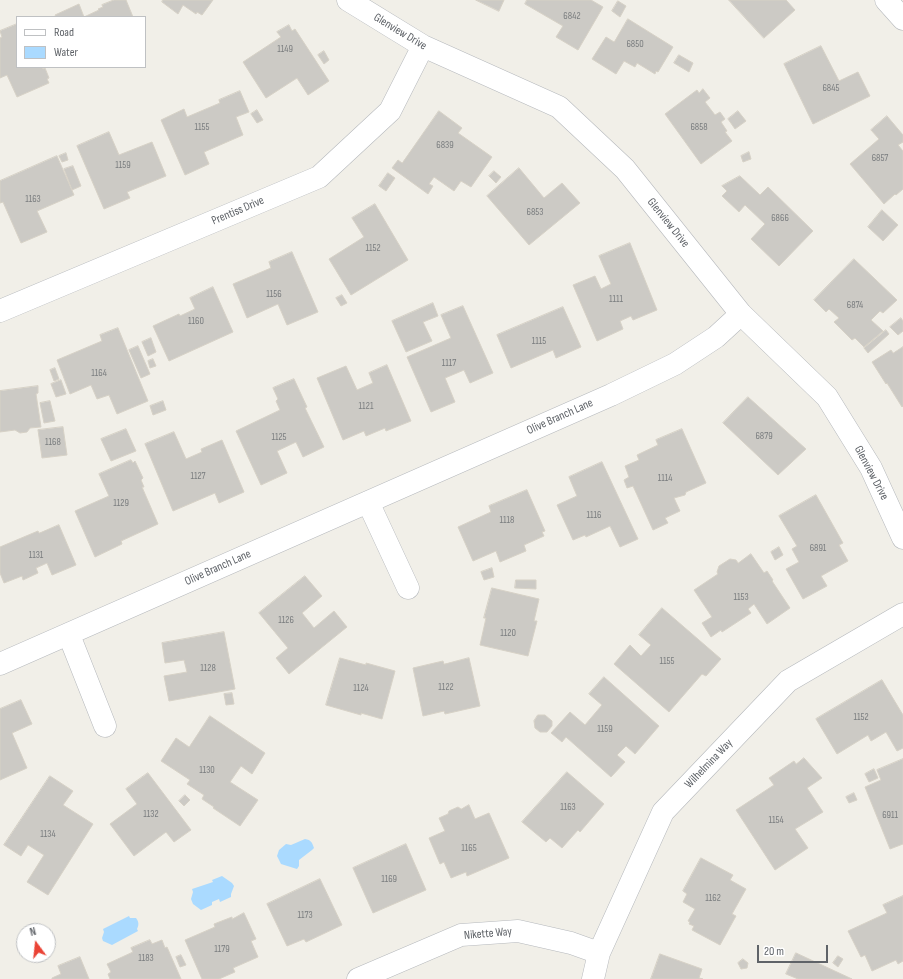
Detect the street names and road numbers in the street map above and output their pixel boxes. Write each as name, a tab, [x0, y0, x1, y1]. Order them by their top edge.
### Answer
street label: Glenview Drive	[371, 11, 429, 53]
street label: Prentiss Drive	[210, 194, 266, 228]
street label: Glenview Drive	[644, 195, 692, 251]
street label: Olive Branch Lane	[525, 396, 595, 438]
street label: Glenview Drive	[851, 443, 891, 503]
street label: Olive Branch Lane	[183, 547, 253, 589]
street label: Wilhelmina Way	[682, 736, 736, 792]
street label: Nikette Way	[463, 925, 513, 943]

